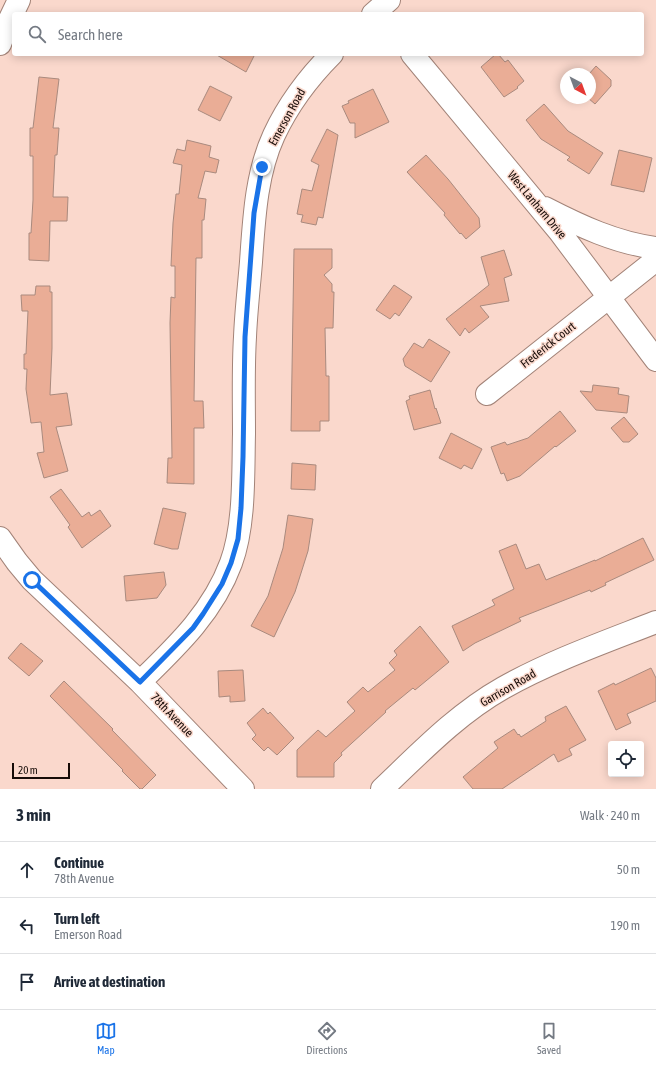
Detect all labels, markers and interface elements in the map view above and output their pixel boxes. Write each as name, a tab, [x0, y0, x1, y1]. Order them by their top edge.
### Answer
search box	[12, 12, 644, 56]
icon: search	[26, 23, 48, 45]
text: Search here	[58, 26, 123, 43]
north arrow	[560, 68, 596, 104]
street label: Emerson Road	[266, 86, 308, 148]
route end	[253, 158, 271, 176]
street label: West Lanham Drive	[505, 168, 569, 242]
street label: Frederick Court	[518, 319, 579, 371]
route start	[23, 571, 41, 589]
street label: Garrison Road	[478, 666, 538, 710]
street label: 78th Avenue	[148, 690, 196, 740]
map controls	[608, 741, 644, 777]
button: locate	[608, 741, 644, 777]
scale bar	[12, 761, 70, 780]
text: 20 m	[18, 764, 38, 776]
text: 3 min	[16, 805, 51, 825]
text: Walk · 240 m	[580, 808, 640, 823]
text: Continue	[54, 854, 104, 871]
icon: ahead	[16, 859, 38, 881]
text: 50 m	[617, 862, 640, 877]
text: 78th Avenue	[54, 871, 114, 886]
text: Turn left	[54, 910, 100, 927]
icon: left	[16, 915, 38, 937]
text: 190 m	[611, 918, 640, 933]
text: Emerson Road	[54, 927, 122, 942]
icon: arrive	[16, 971, 38, 993]
text: Arrive at destination	[54, 973, 165, 990]
tab: Map	[95, 1020, 117, 1056]
tab: Directions	[306, 1020, 347, 1056]
tab: Saved	[537, 1020, 561, 1056]

